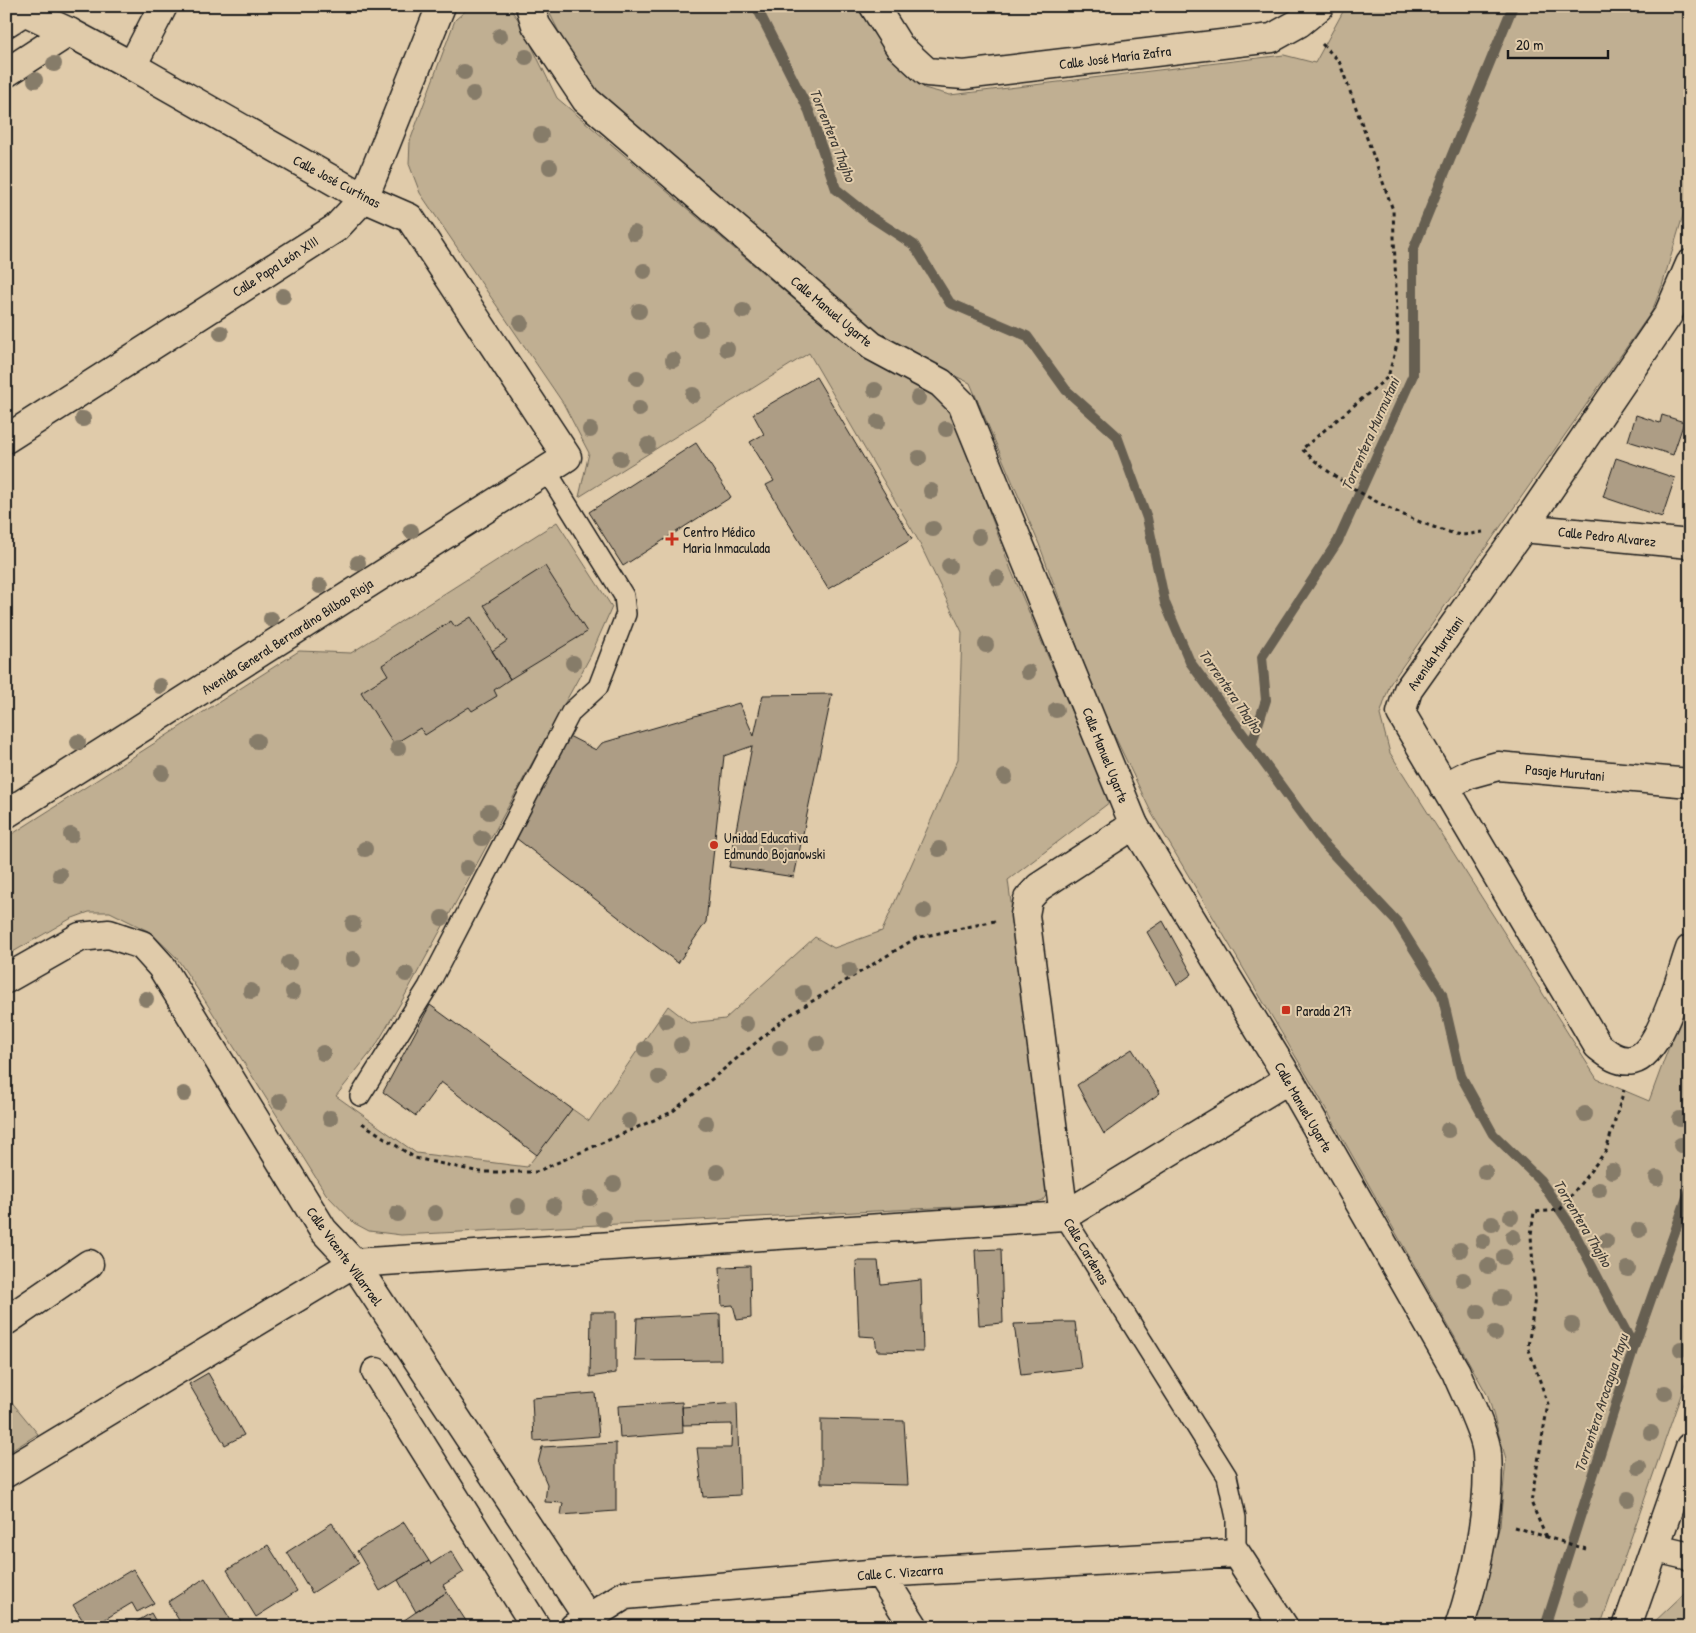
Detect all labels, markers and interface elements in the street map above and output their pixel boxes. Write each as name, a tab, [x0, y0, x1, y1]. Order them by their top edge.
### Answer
scale bar	[1508, 28, 1608, 60]
text: 20 m	[1516, 34, 1543, 55]
street label: Calle José María Zafra	[1058, 41, 1173, 73]
water label: Torrentera Thajho	[805, 85, 862, 186]
street label: Calle José Curtinas	[290, 150, 384, 212]
street label: Calle Papa León XIII	[228, 231, 322, 302]
street label: Calle Manuel Ugarte	[786, 271, 877, 352]
water label: Torrentera Murmutani	[1336, 373, 1405, 494]
street label: Calle Pedro Alvarez	[1557, 521, 1657, 551]
place label: Centro Médico Maria Inmaculada	[683, 522, 770, 557]
marker: Centro Médico Maria Inmaculada	[665, 532, 679, 546]
street label: Avenida General Bernardino Bilbao Rioja	[198, 573, 377, 699]
street label: Avenida Murutani	[1402, 612, 1468, 694]
water label: Torrentera Thajho	[1194, 645, 1268, 738]
street label: Calle Manuel Ugarte	[1077, 704, 1134, 806]
street label: Pasaje Murutani	[1524, 759, 1606, 786]
place label: Unidad Educativa Edmundo Bojanowski	[724, 828, 826, 864]
marker: Unidad Educativa Edmundo Bojanowski	[708, 839, 720, 851]
place label: Parada 217	[1296, 1001, 1352, 1020]
marker: Parada 217	[1280, 1004, 1292, 1016]
street label: Calle Manuel Ugarte	[1270, 1058, 1338, 1157]
water label: Torrentera Thajho	[1549, 1175, 1618, 1272]
street label: Calle Vicente Villarroel	[303, 1203, 388, 1310]
street label: Calle Cardenas	[1060, 1214, 1114, 1288]
water label: Torrentera Arocagua Mayu	[1569, 1331, 1633, 1475]
street label: Calle C. Vizcarra	[856, 1559, 944, 1584]

